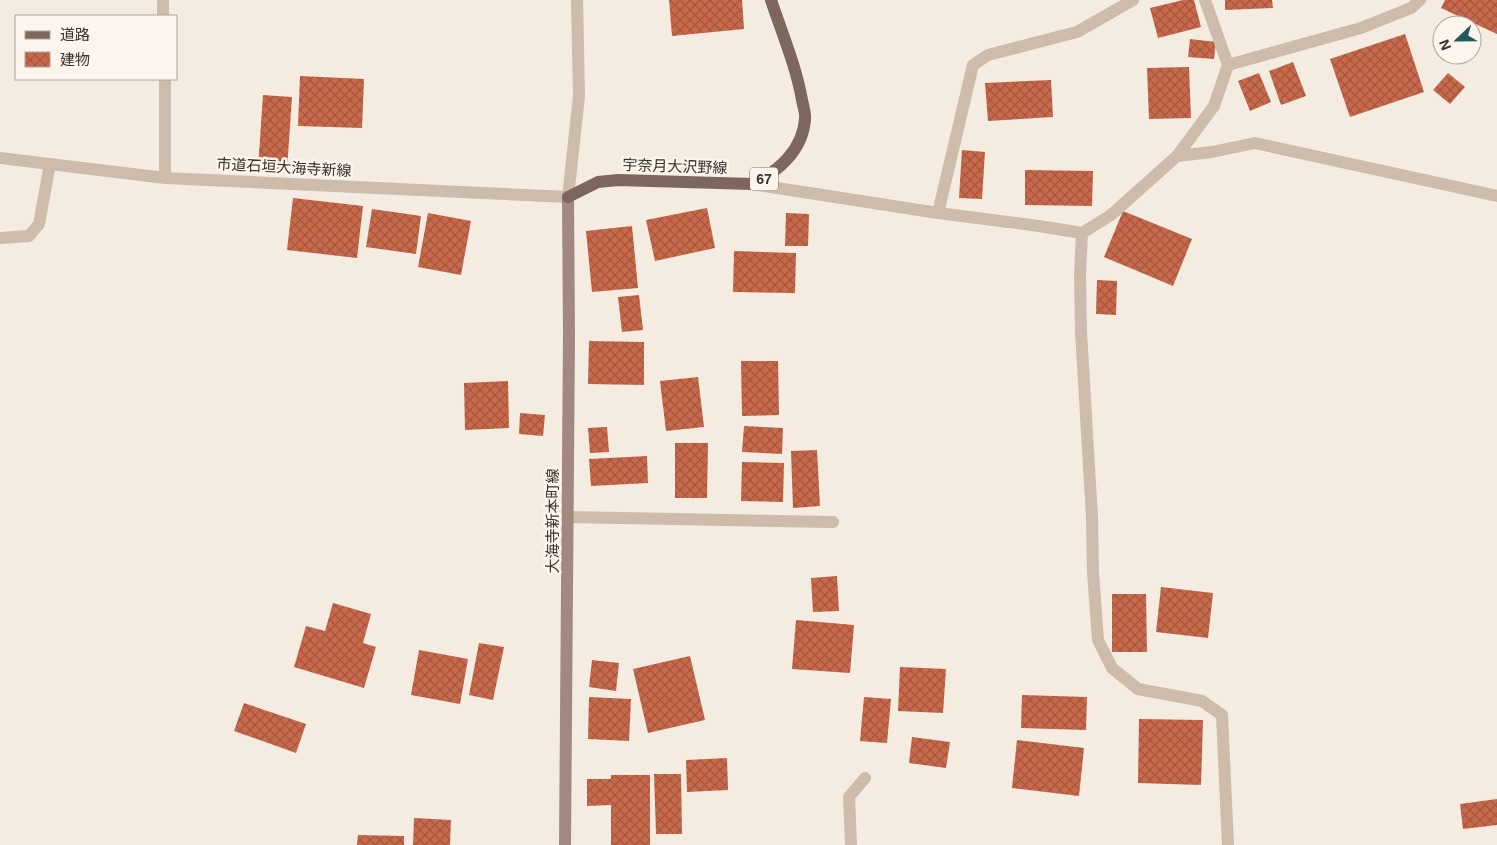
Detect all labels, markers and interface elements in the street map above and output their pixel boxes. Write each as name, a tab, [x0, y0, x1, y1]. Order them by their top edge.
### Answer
legend	[15, 15, 178, 80]
north arrow	[1432, 15, 1482, 65]
text: 道路	[60, 26, 90, 43]
text: N	[1436, 37, 1454, 53]
text: 建物	[60, 51, 90, 68]
street label: 市道石垣大海寺新線	[216, 155, 352, 179]
street label: 宇奈月大沢野線	[622, 156, 728, 176]
road number: 67	[750, 168, 778, 190]
street label: 大海寺新本町線	[544, 468, 561, 574]

